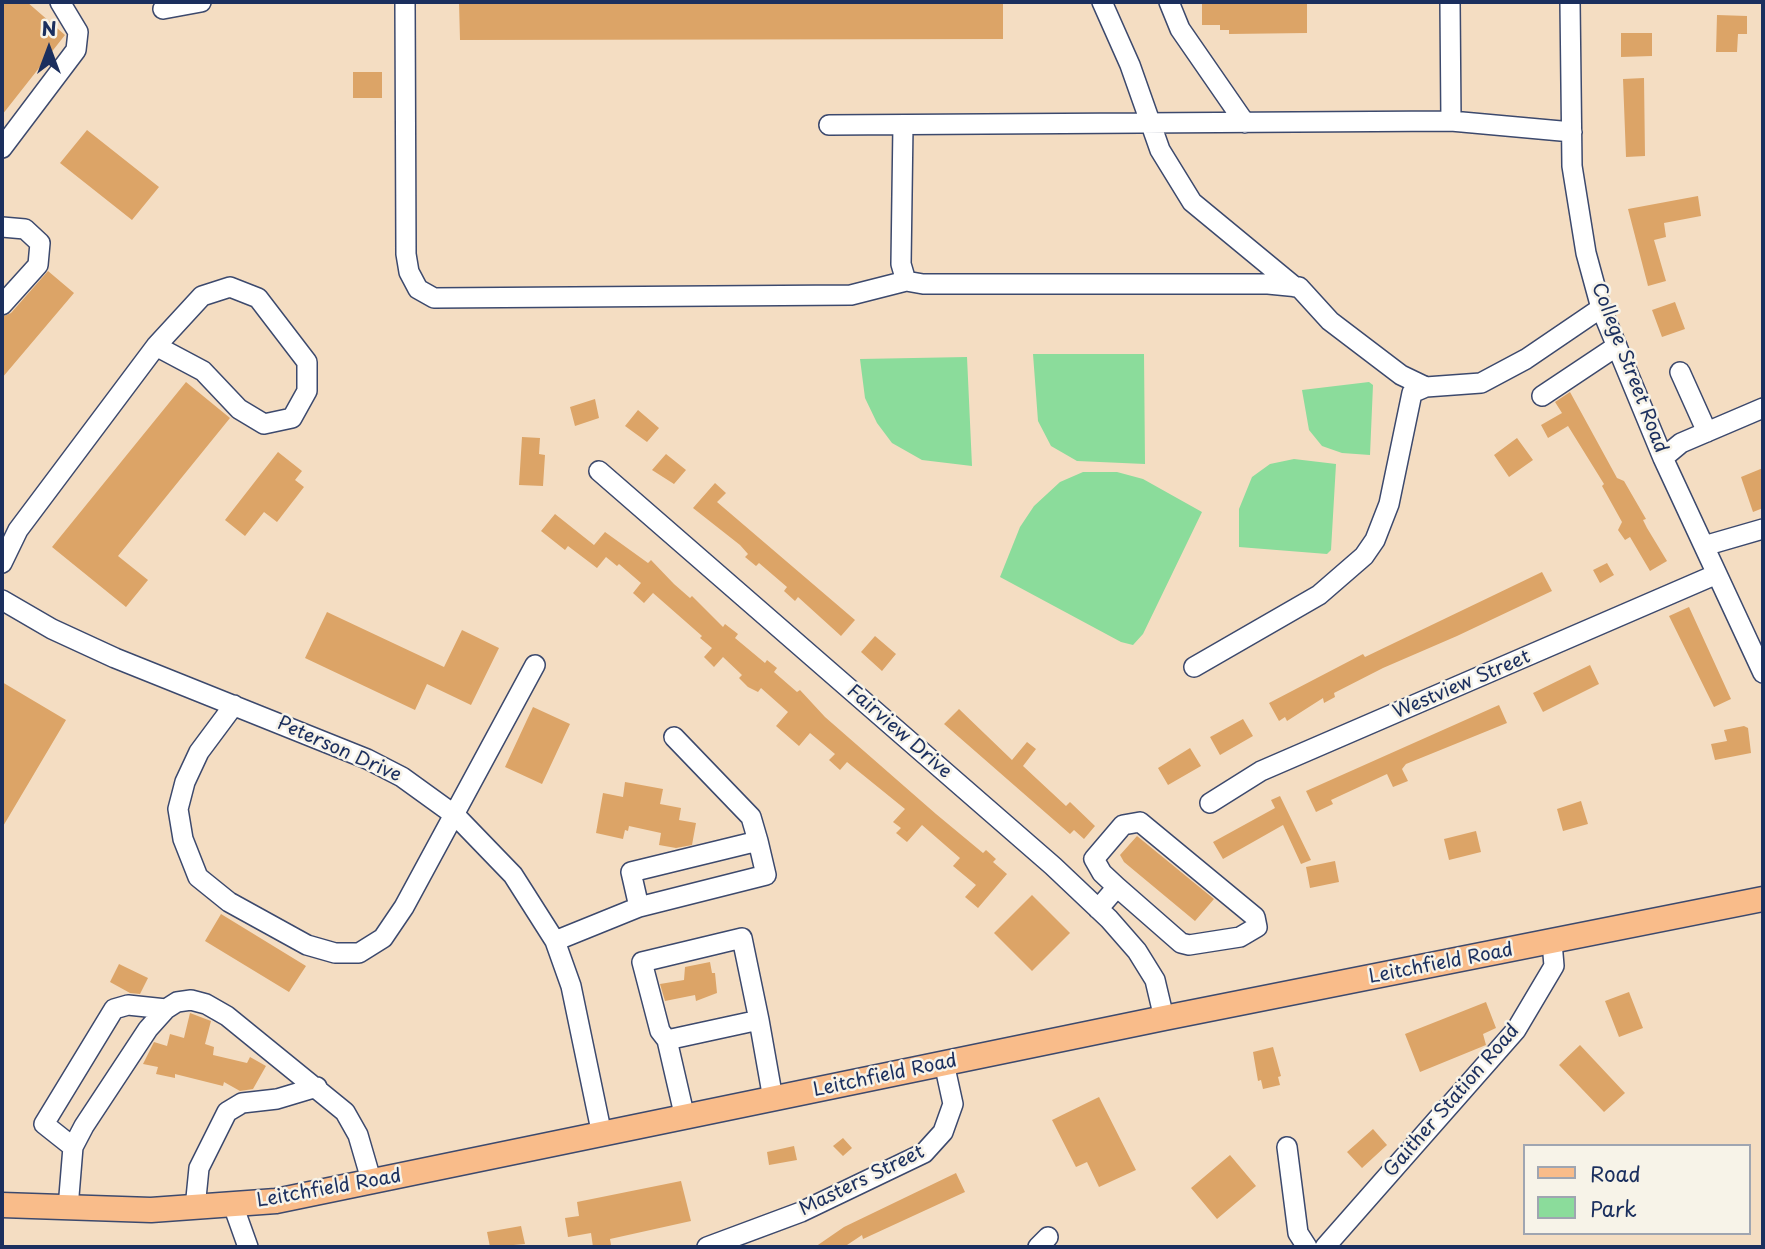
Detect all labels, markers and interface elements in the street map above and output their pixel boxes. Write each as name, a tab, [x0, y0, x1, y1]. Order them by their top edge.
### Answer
north arrow	[14, 14, 84, 84]
text: N	[41, 14, 57, 42]
street label: College Street Road	[1586, 280, 1672, 456]
street label: Westview Street	[1390, 646, 1534, 724]
street label: Fairview Drive	[842, 680, 956, 784]
street label: Peterson Drive	[273, 712, 405, 788]
street label: Leitchfield Road	[1367, 939, 1515, 989]
street label: Gaither Station Road	[1380, 1020, 1524, 1182]
street label: Leitchfield Road	[811, 1050, 959, 1102]
street label: Masters Street	[796, 1141, 928, 1221]
legend	[1524, 1144, 1751, 1235]
text: Road	[1590, 1157, 1641, 1189]
street label: Leitchfield Road	[255, 1165, 403, 1213]
text: Park	[1590, 1192, 1637, 1224]

